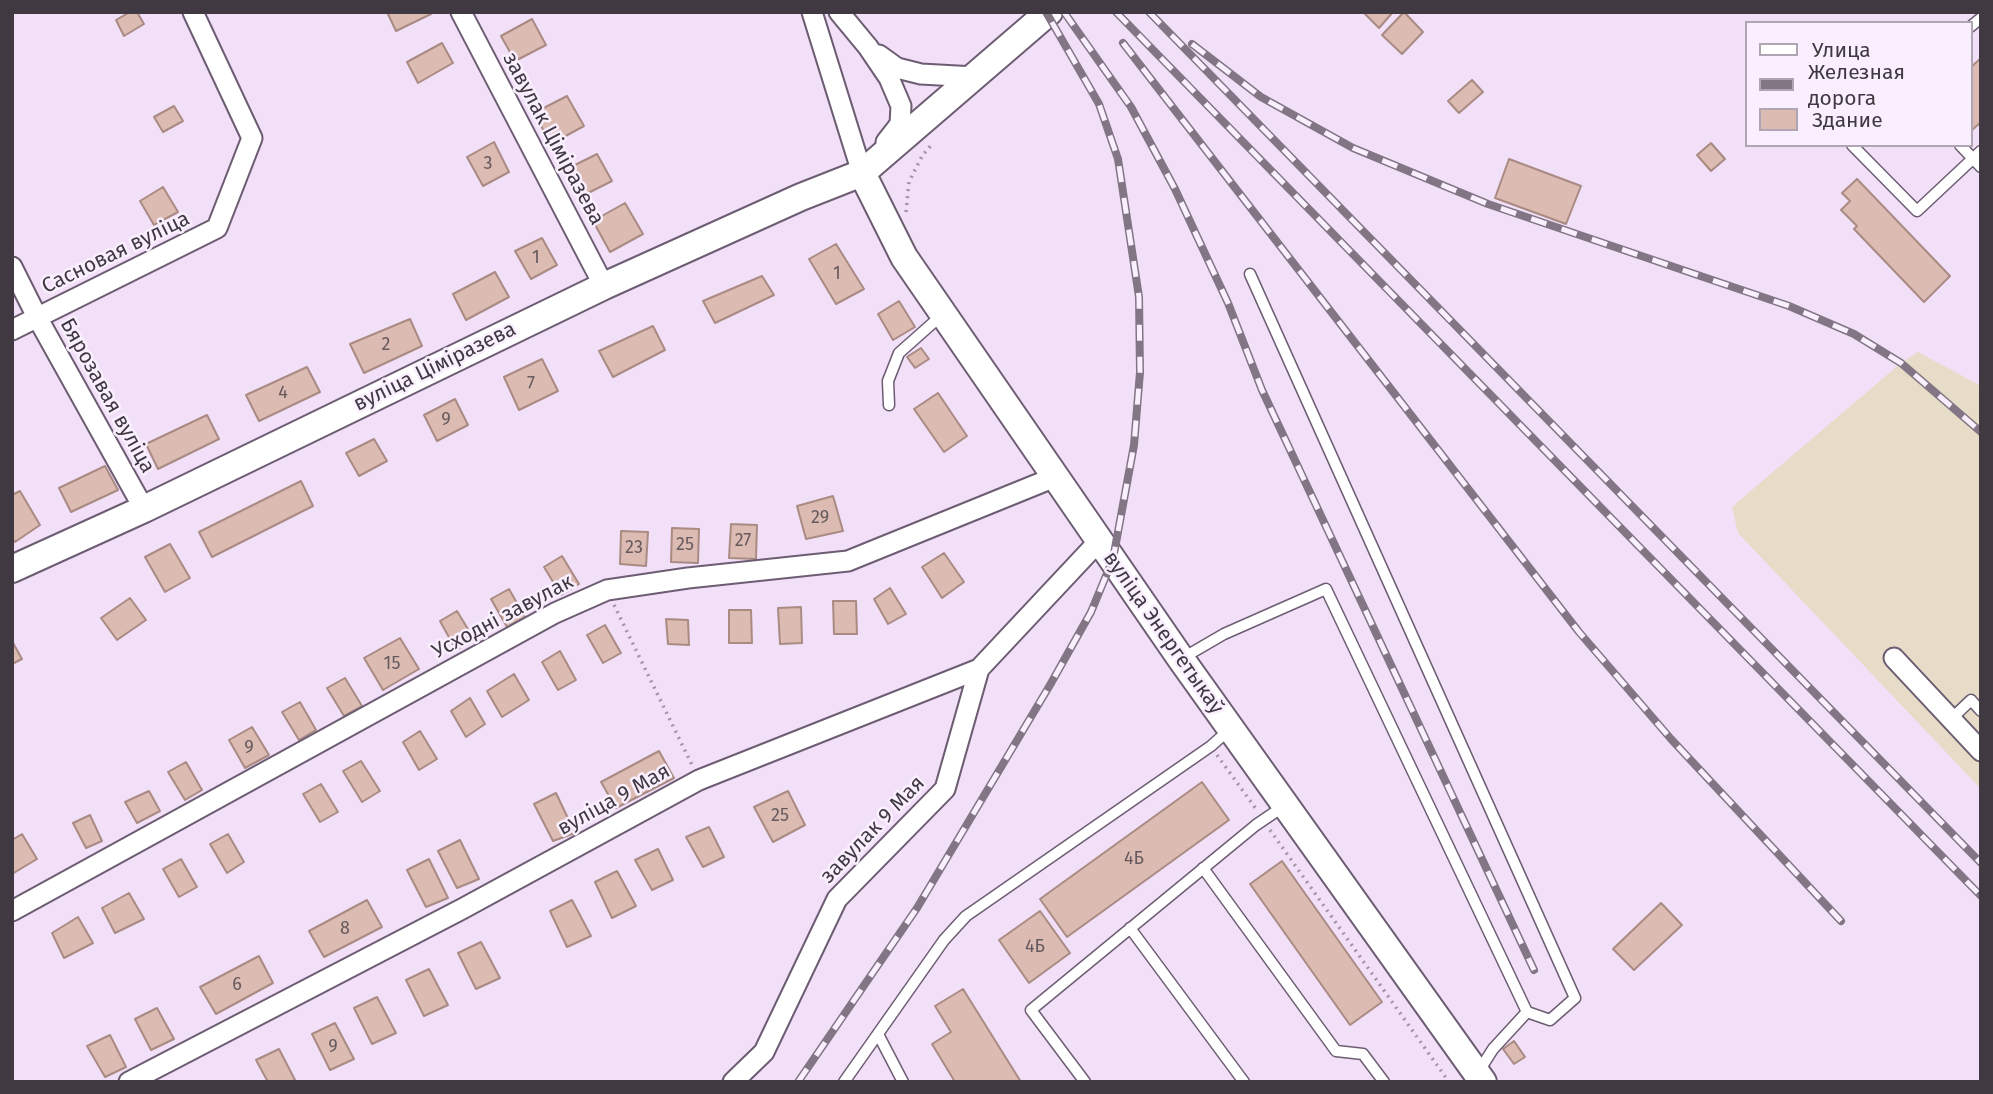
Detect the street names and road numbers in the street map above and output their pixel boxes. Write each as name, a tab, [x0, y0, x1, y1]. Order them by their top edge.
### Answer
street label: завулак Ціміразева	[497, 48, 609, 230]
street label: Сасновая вуліца	[38, 206, 194, 300]
street label: Бярозавая вуліца	[54, 314, 160, 478]
street label: вуліца Ціміразева	[350, 317, 520, 417]
street label: вуліца Энергетыкаў	[1097, 547, 1229, 719]
street label: Усходні завулак	[428, 569, 578, 665]
street label: вуліца 9 Мая	[553, 759, 675, 841]
street label: завулак 9 Мая	[816, 771, 930, 889]

